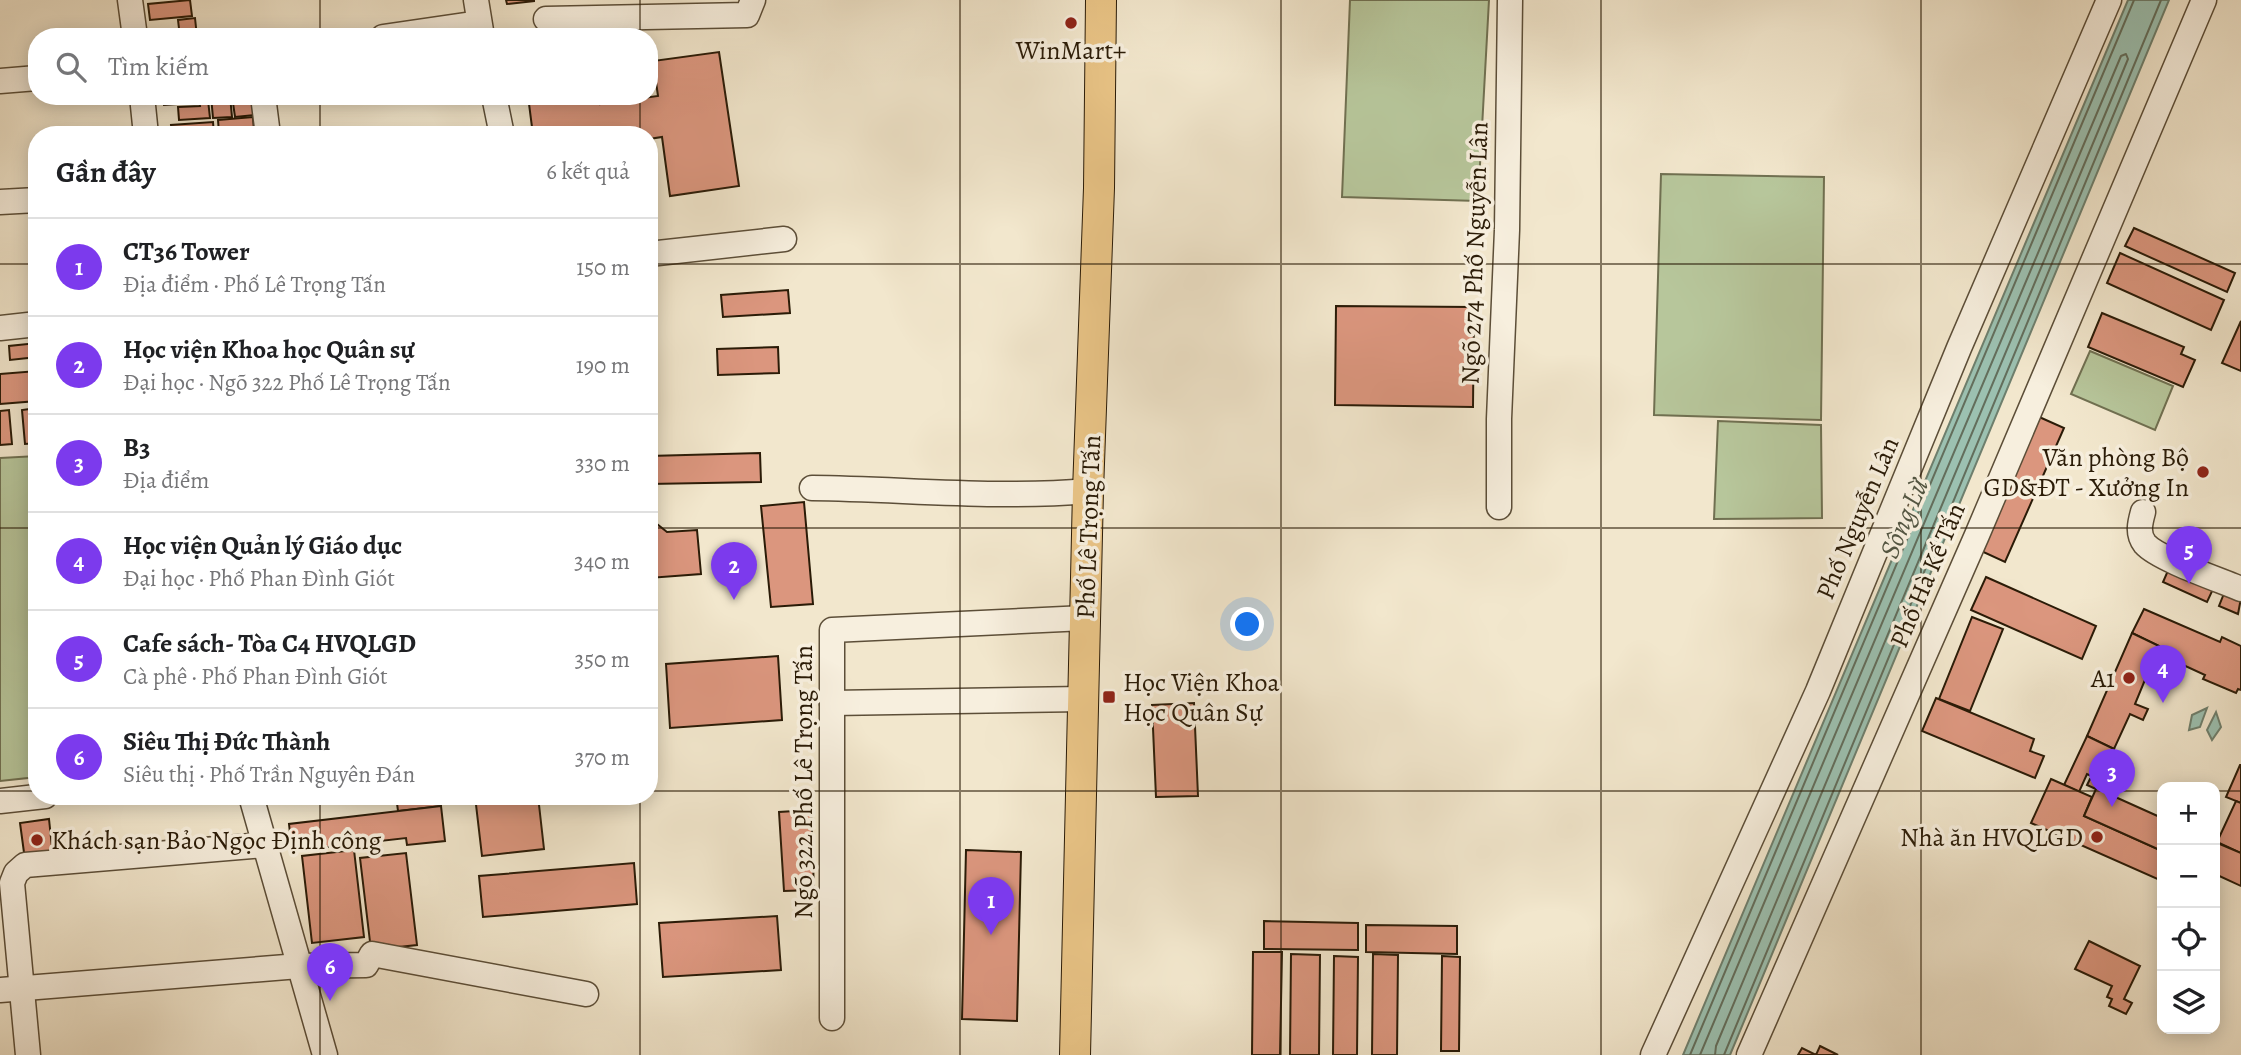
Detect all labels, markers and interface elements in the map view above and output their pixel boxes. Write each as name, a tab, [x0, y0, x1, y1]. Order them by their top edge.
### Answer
marker: WinMart+	[1063, 15, 1079, 31]
search box	[28, 28, 658, 105]
place label: WinMart+	[1015, 33, 1126, 68]
icon: search	[52, 48, 90, 86]
text: Tìm kiếm	[108, 49, 209, 84]
street label: Ngõ 274 Phố Nguyễn Lân	[1452, 121, 1497, 385]
text: Gần đây	[56, 152, 156, 192]
text: 6 kết quả	[546, 156, 630, 187]
text: CT36 Tower	[123, 234, 250, 269]
text: 1	[75, 252, 83, 283]
text: 150 m	[576, 252, 630, 283]
text: Địa điểm · Phố Lê Trọng Tấn	[123, 269, 386, 300]
text: Học viện Khoa học Quân sự	[123, 332, 415, 367]
text: 2	[73, 350, 85, 381]
text: 190 m	[576, 350, 630, 381]
text: Đại học · Ngõ 322 Phố Lê Trọng Tấn	[123, 367, 451, 398]
text: B3	[123, 430, 150, 465]
street label: Phố Nguyễn Lân	[1807, 432, 1907, 605]
street label: Phố Lê Trọng Tấn	[1068, 434, 1109, 620]
place label: Văn phòng Bộ GD&ĐT - Xưởng In	[1983, 440, 2189, 505]
text: 3	[74, 448, 84, 479]
text: 330 m	[575, 448, 630, 479]
marker: Văn phòng Bộ GD&ĐT - Xưởng In	[2195, 464, 2211, 480]
text: Địa điểm	[123, 465, 209, 496]
water label: Sông Lừ	[1870, 471, 1938, 564]
street label: Phố Hà Kế Tấn	[1881, 497, 1974, 653]
pin: 5	[2166, 526, 2212, 584]
text: Học viện Quản lý Giáo dục	[123, 528, 402, 563]
pin: 2	[711, 542, 757, 600]
text: 4	[74, 546, 84, 577]
text: 340 m	[574, 546, 630, 577]
text: Đại học · Phố Phan Đình Giót	[123, 563, 395, 594]
your location	[1230, 607, 1264, 641]
text: Cafe sách- Tòa C4 HVQLGD	[123, 626, 416, 661]
text: 5	[74, 644, 84, 675]
text: 350 m	[575, 644, 630, 675]
street label: Ngõ 322 Phố Lê Trọng Tấn	[786, 645, 821, 919]
pin: 4	[2140, 645, 2186, 703]
text: Cà phê · Phố Phan Đình Giót	[123, 661, 388, 692]
place label: A1	[2090, 661, 2115, 696]
place label: Học Viện Khoa Học Quân Sự	[1123, 665, 1280, 730]
marker: A1	[2121, 670, 2137, 686]
marker: Học Viện Khoa Học Quân Sự	[1101, 689, 1117, 705]
text: Siêu Thị Đức Thành	[123, 724, 330, 759]
text: 6	[74, 742, 84, 773]
text: 370 m	[575, 742, 630, 773]
pin: 3	[2089, 749, 2135, 807]
text: Siêu thị · Phố Trần Nguyên Đán	[123, 759, 415, 790]
map controls	[2157, 782, 2220, 1034]
button: +	[2157, 782, 2220, 845]
place label: Nhà ăn HVQLGD	[1900, 820, 2083, 855]
place label: Khách sạn Bảo Ngọc Định công	[51, 823, 381, 858]
marker: Nhà ăn HVQLGD	[2089, 829, 2105, 845]
marker: Khách sạn Bảo Ngọc Định công	[29, 832, 45, 848]
button: −	[2157, 845, 2220, 908]
pin: 1	[968, 877, 1014, 935]
button: locate	[2157, 908, 2220, 971]
pin: 6	[307, 943, 353, 1001]
button: layers	[2157, 971, 2220, 1034]

